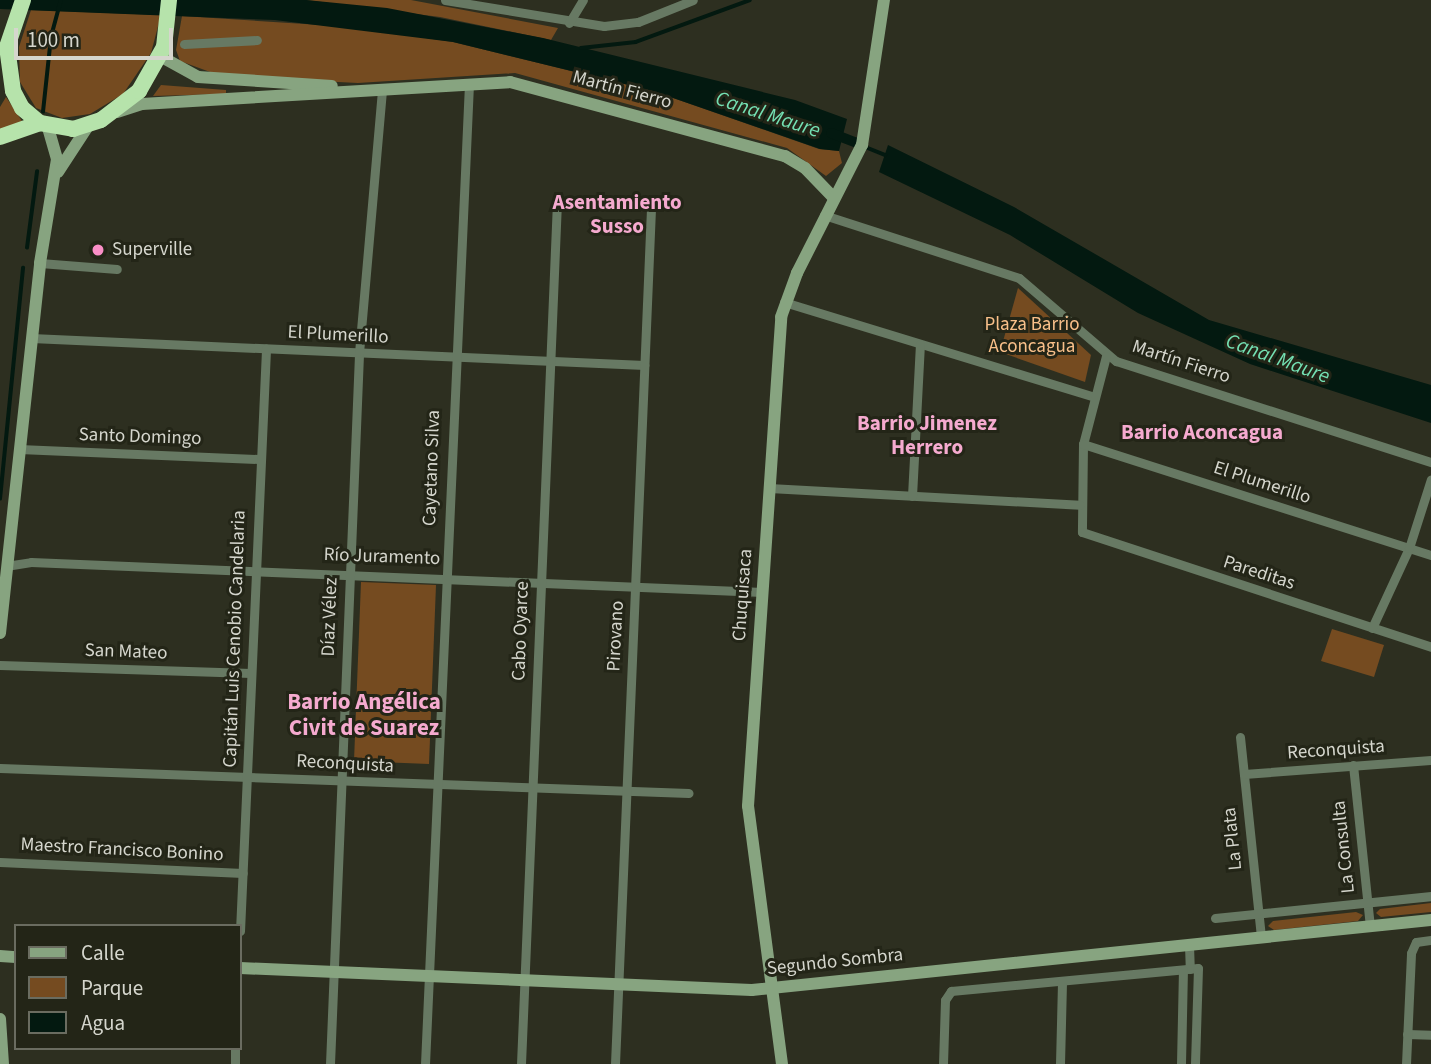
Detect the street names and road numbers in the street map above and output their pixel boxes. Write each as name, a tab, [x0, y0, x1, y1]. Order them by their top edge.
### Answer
street label: Martín Fierro	[570, 66, 674, 114]
street label: El Plumerillo	[287, 321, 389, 349]
street label: Martín Fierro	[1129, 335, 1233, 389]
street label: Cayetano Silva	[419, 409, 445, 527]
street label: Santo Domingo	[78, 423, 202, 451]
street label: El Plumerillo	[1210, 457, 1314, 509]
street label: Capitán Luis Cenobio Candelaria	[219, 510, 251, 768]
street label: Río Juramento	[323, 544, 441, 570]
street label: Chuquisaca	[728, 548, 758, 642]
street label: Pareditas	[1220, 551, 1298, 595]
street label: Díaz Vélez	[317, 577, 343, 657]
street label: Cabo Oyarce	[508, 581, 534, 681]
street label: Pirovano	[603, 600, 629, 672]
street label: San Mateo	[84, 639, 168, 665]
street label: Reconquista	[1286, 735, 1386, 765]
street label: Reconquista	[296, 750, 394, 778]
street label: La Consulta	[1328, 800, 1360, 894]
street label: La Plata	[1218, 806, 1248, 872]
street label: Maestro Francisco Bonino	[20, 833, 224, 867]
street label: Segundo Sombra	[766, 944, 904, 980]

